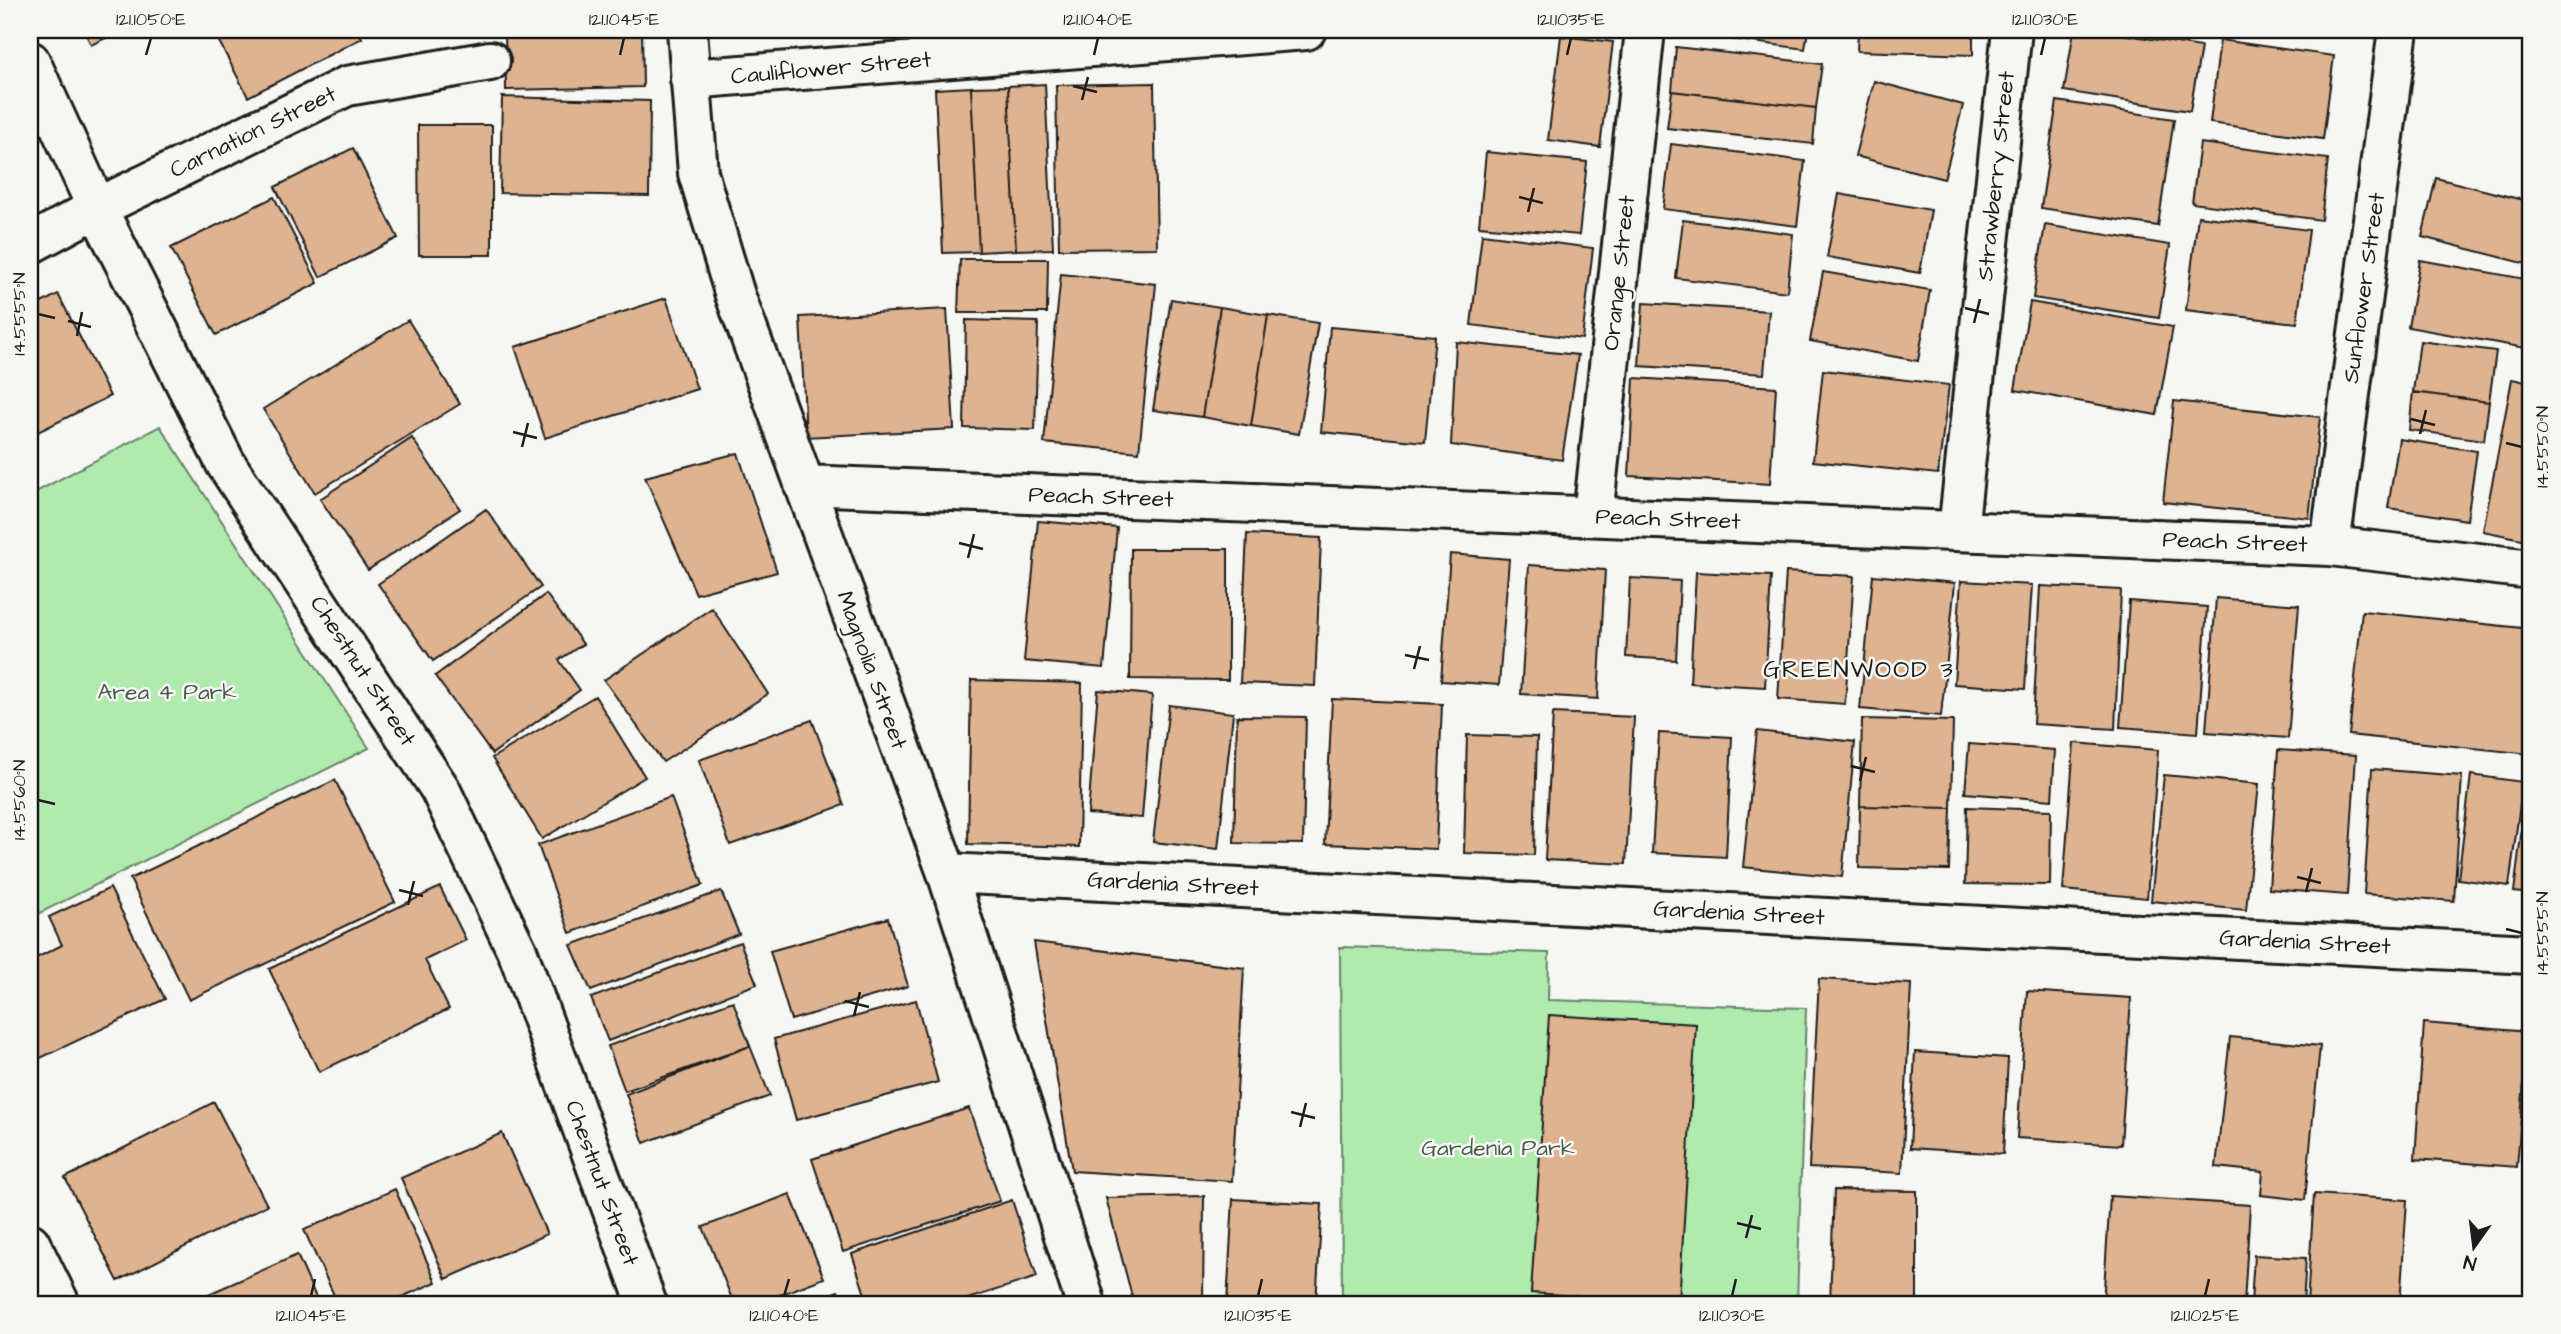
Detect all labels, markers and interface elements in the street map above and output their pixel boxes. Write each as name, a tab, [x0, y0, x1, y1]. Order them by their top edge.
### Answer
text: 121.1050°E	[116, 7, 186, 32]
text: 121.1045°E	[589, 7, 660, 32]
text: 121.1040°E	[1063, 7, 1133, 32]
text: 121.1035°E	[1537, 7, 1605, 32]
text: 121.1030°E	[2012, 7, 2078, 32]
street label: Cauliflower Street	[730, 43, 933, 93]
street label: Strawberry Street	[1969, 69, 2024, 282]
street label: Carnation Street	[165, 78, 342, 186]
street label: Sunflower Street	[2335, 190, 2393, 385]
street label: Orange Street	[1595, 193, 1644, 352]
text: 14.5555°N	[7, 272, 32, 356]
text: 14.5550°N	[2530, 406, 2555, 488]
street label: Peach Street	[1028, 478, 1175, 516]
street label: Peach Street	[1595, 500, 1742, 538]
street label: Peach Street	[2162, 523, 2309, 561]
street label: Magnolia Street	[828, 587, 916, 754]
street label: Chestnut Street	[302, 589, 424, 753]
district label: GREENWOOD 3	[1763, 653, 1955, 687]
park label: Area 4 Park	[98, 676, 236, 708]
text: 14.5560°N	[7, 760, 32, 840]
street label: Gardenia Street	[1087, 864, 1260, 904]
text: 14.5555°N	[2530, 891, 2555, 975]
street label: Gardenia Street	[1653, 893, 1826, 933]
street label: Gardenia Street	[2219, 922, 2392, 962]
street label: Chestnut Street	[557, 1096, 647, 1271]
park label: Gardenia Park	[1421, 1132, 1575, 1164]
north arrow	[2438, 1212, 2508, 1282]
text: N	[2461, 1247, 2479, 1277]
text: 121.1045°E	[276, 1303, 347, 1328]
text: 121.1040°E	[749, 1303, 819, 1328]
text: 121.1035°E	[1224, 1303, 1292, 1328]
text: 121.1030°E	[1699, 1303, 1765, 1328]
text: 121.1025°E	[2171, 1303, 2240, 1328]

